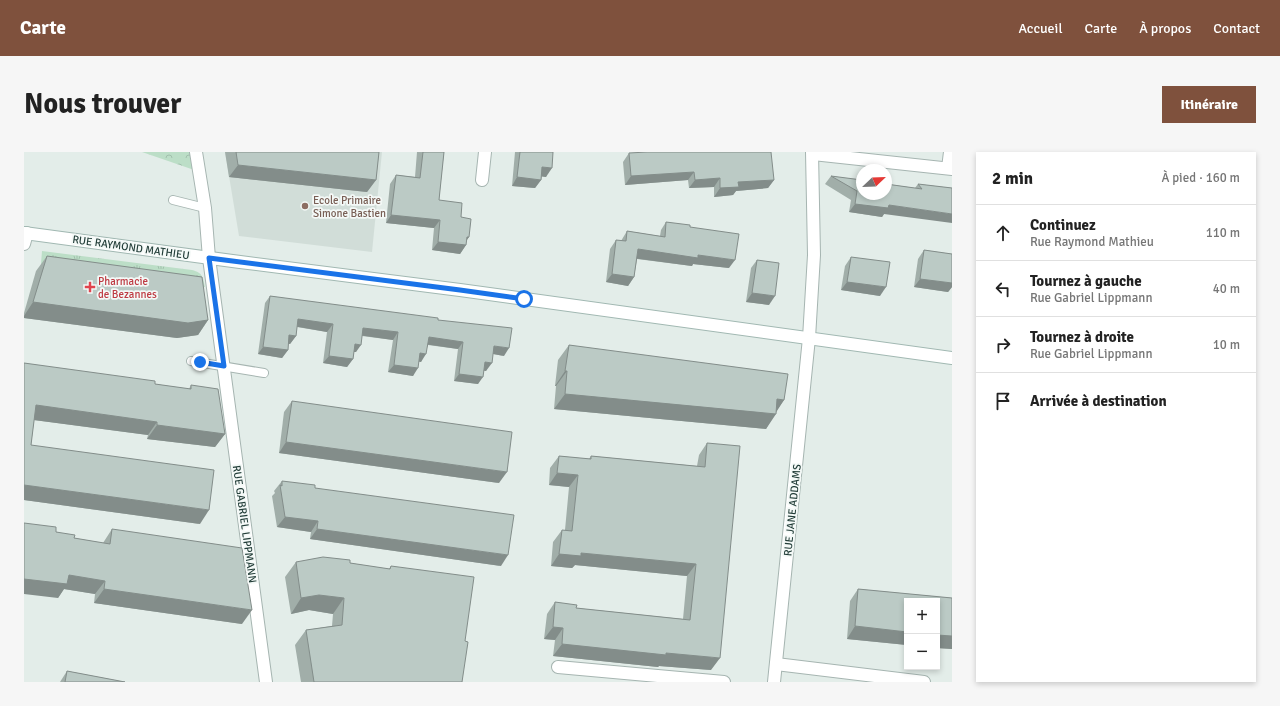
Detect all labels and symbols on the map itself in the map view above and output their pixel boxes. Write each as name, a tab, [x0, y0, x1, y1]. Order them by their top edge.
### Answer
north arrow	[856, 164, 892, 200]
place label: Ecole Primaire Simone Bastien	[313, 194, 386, 220]
marker: Ecole Primaire Simone Bastien	[300, 201, 310, 211]
street label: RUE RAYMOND MATHIEU	[71, 233, 190, 262]
place label: Pharmacie de Bezannes	[98, 275, 157, 301]
marker: Pharmacie de Bezannes	[85, 282, 95, 292]
route start	[515, 290, 533, 308]
route end	[191, 353, 209, 371]
street label: RUE JANE ADDAMS	[781, 463, 804, 557]
street label: RUE GABRIEL LIPPMANN	[230, 464, 259, 584]

